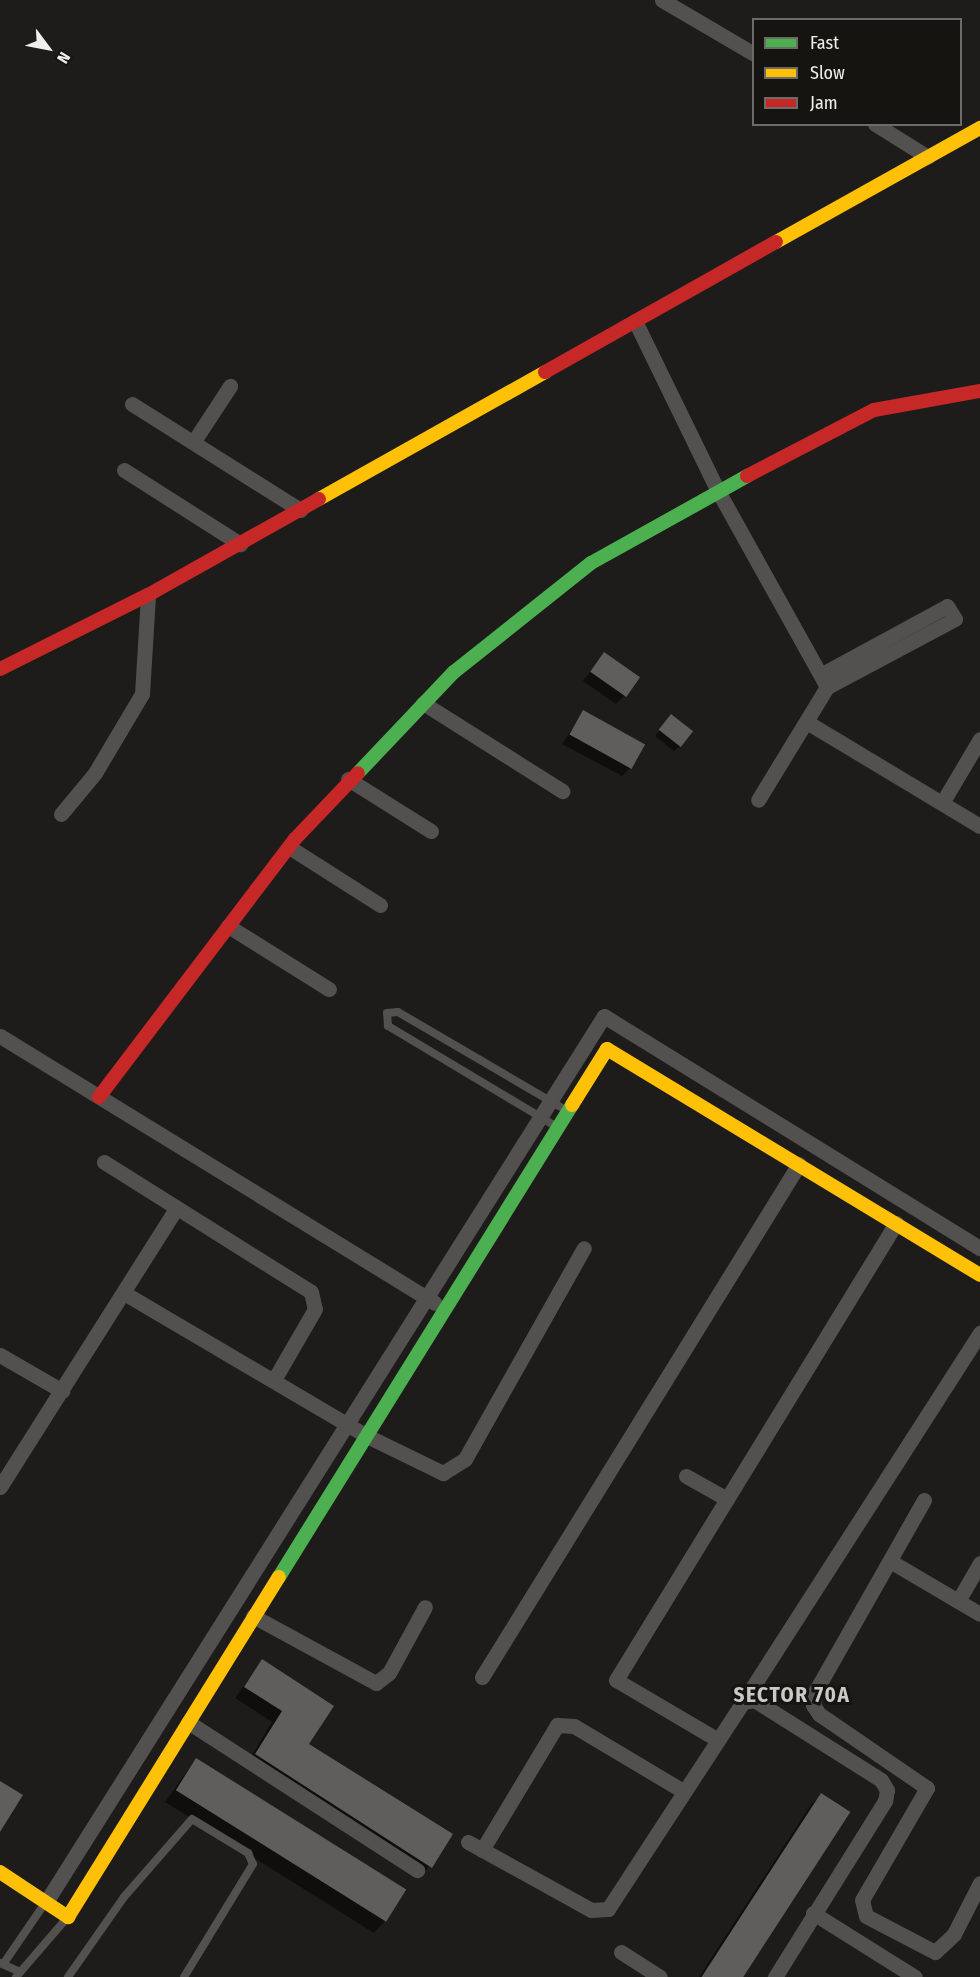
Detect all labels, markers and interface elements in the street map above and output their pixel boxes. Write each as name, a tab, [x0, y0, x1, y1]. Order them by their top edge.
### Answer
north arrow	[18, 18, 78, 78]
legend	[752, 18, 962, 126]
text: Fast	[810, 32, 839, 54]
text: N	[53, 49, 74, 67]
text: Slow	[810, 62, 845, 84]
text: Jam	[810, 92, 838, 114]
district label: SECTOR 70A	[734, 1682, 850, 1708]

